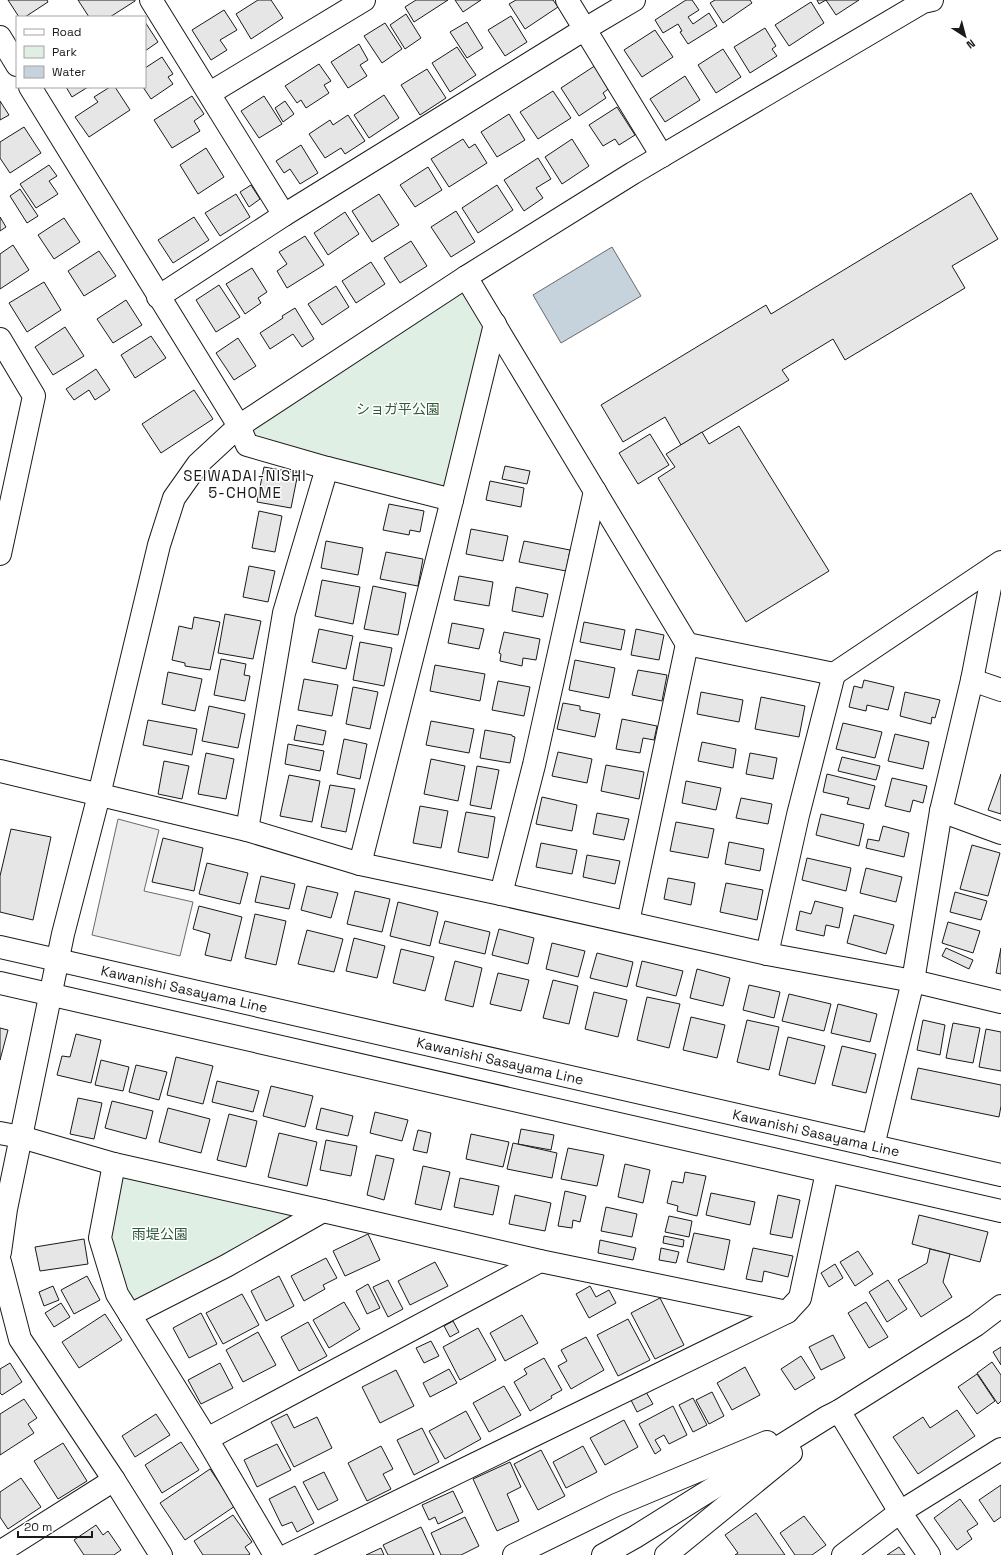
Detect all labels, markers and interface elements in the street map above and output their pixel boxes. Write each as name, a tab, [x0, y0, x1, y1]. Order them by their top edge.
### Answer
legend	[16, 16, 146, 88]
north arrow	[945, 16, 985, 56]
text: Road	[52, 24, 81, 40]
text: N	[964, 36, 978, 52]
text: Park	[52, 44, 77, 60]
text: Water	[52, 64, 86, 80]
park label: ショガ平公園	[356, 400, 440, 418]
district label: SEIWADAI-NISHI 5-CHOME	[183, 466, 307, 502]
street label: Kawanishi Sasayama Line	[99, 961, 270, 1017]
street label: Kawanishi Sasayama Line	[415, 1033, 585, 1089]
street label: Kawanishi Sasayama Line	[731, 1105, 901, 1161]
park label: 雨堤公園	[132, 1225, 188, 1243]
scale bar	[18, 1513, 92, 1539]
text: 20 m	[24, 1519, 52, 1535]

